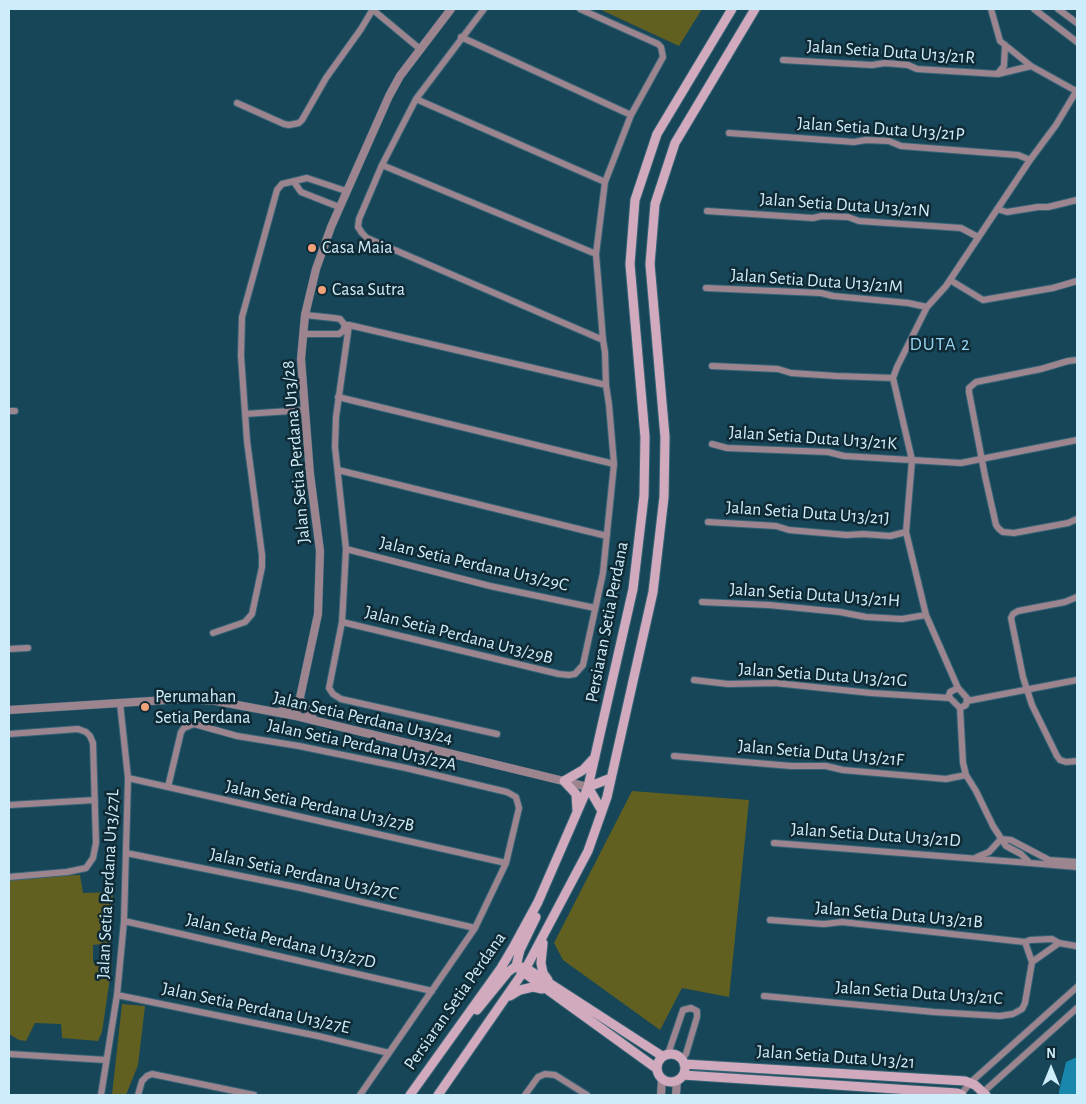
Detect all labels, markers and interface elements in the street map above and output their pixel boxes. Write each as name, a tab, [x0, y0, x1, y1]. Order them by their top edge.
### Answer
street label: Jalan Setia Duta U13/21R	[806, 35, 976, 69]
street label: Jalan Setia Duta U13/21P	[797, 112, 965, 146]
street label: Jalan Setia Duta U13/21N	[759, 188, 931, 222]
place label: Casa Maia	[322, 237, 393, 259]
marker: Casa Maia	[306, 242, 318, 254]
street label: Jalan Setia Duta U13/21M	[730, 264, 904, 298]
place label: Casa Sutra	[332, 279, 405, 301]
marker: Casa Sutra	[316, 284, 328, 296]
district label: DUTA 2	[909, 333, 971, 355]
street label: Jalan Setia Perdana U13/28	[277, 360, 315, 544]
street label: Jalan Setia Duta U13/21K	[728, 421, 898, 455]
street label: Jalan Setia Duta U13/21J	[725, 497, 891, 529]
street label: Jalan Setia Perdana U13/29C	[378, 532, 570, 596]
street label: Persiaran Setia Perdana	[581, 540, 633, 704]
street label: Jalan Setia Duta U13/21H	[729, 578, 901, 612]
street label: Jalan Setia Perdana U13/29B	[363, 601, 555, 669]
street label: Jalan Setia Duta U13/21G	[738, 658, 908, 692]
place label: Perumahan Setia Perdana	[155, 686, 251, 729]
street label: Jalan Setia Perdana U13/24	[271, 687, 455, 749]
marker: Perumahan Setia Perdana	[139, 701, 151, 713]
street label: Jalan Setia Perdana U13/27A	[265, 714, 459, 776]
street label: Jalan Setia Duta U13/21F	[737, 735, 905, 771]
street label: Jalan Setia Perdana U13/27B	[224, 775, 416, 837]
street label: Jalan Setia Perdana U13/27L	[92, 788, 124, 980]
street label: Jalan Setia Duta U13/21D	[790, 818, 962, 852]
street label: Jalan Setia Perdana U13/27C	[208, 843, 400, 905]
street label: Jalan Setia Duta U13/21B	[814, 897, 984, 933]
street label: Jalan Setia Perdana U13/27D	[184, 909, 378, 973]
street label: Persiaran Setia Perdana	[399, 928, 511, 1074]
street label: Jalan Setia Duta U13/21C	[835, 976, 1003, 1010]
street label: Jalan Setia Perdana U13/27E	[160, 978, 352, 1038]
street label: Jalan Setia Duta U13/21	[756, 1041, 916, 1073]
north arrow	[1026, 1044, 1076, 1094]
text: N	[1046, 1047, 1056, 1061]

